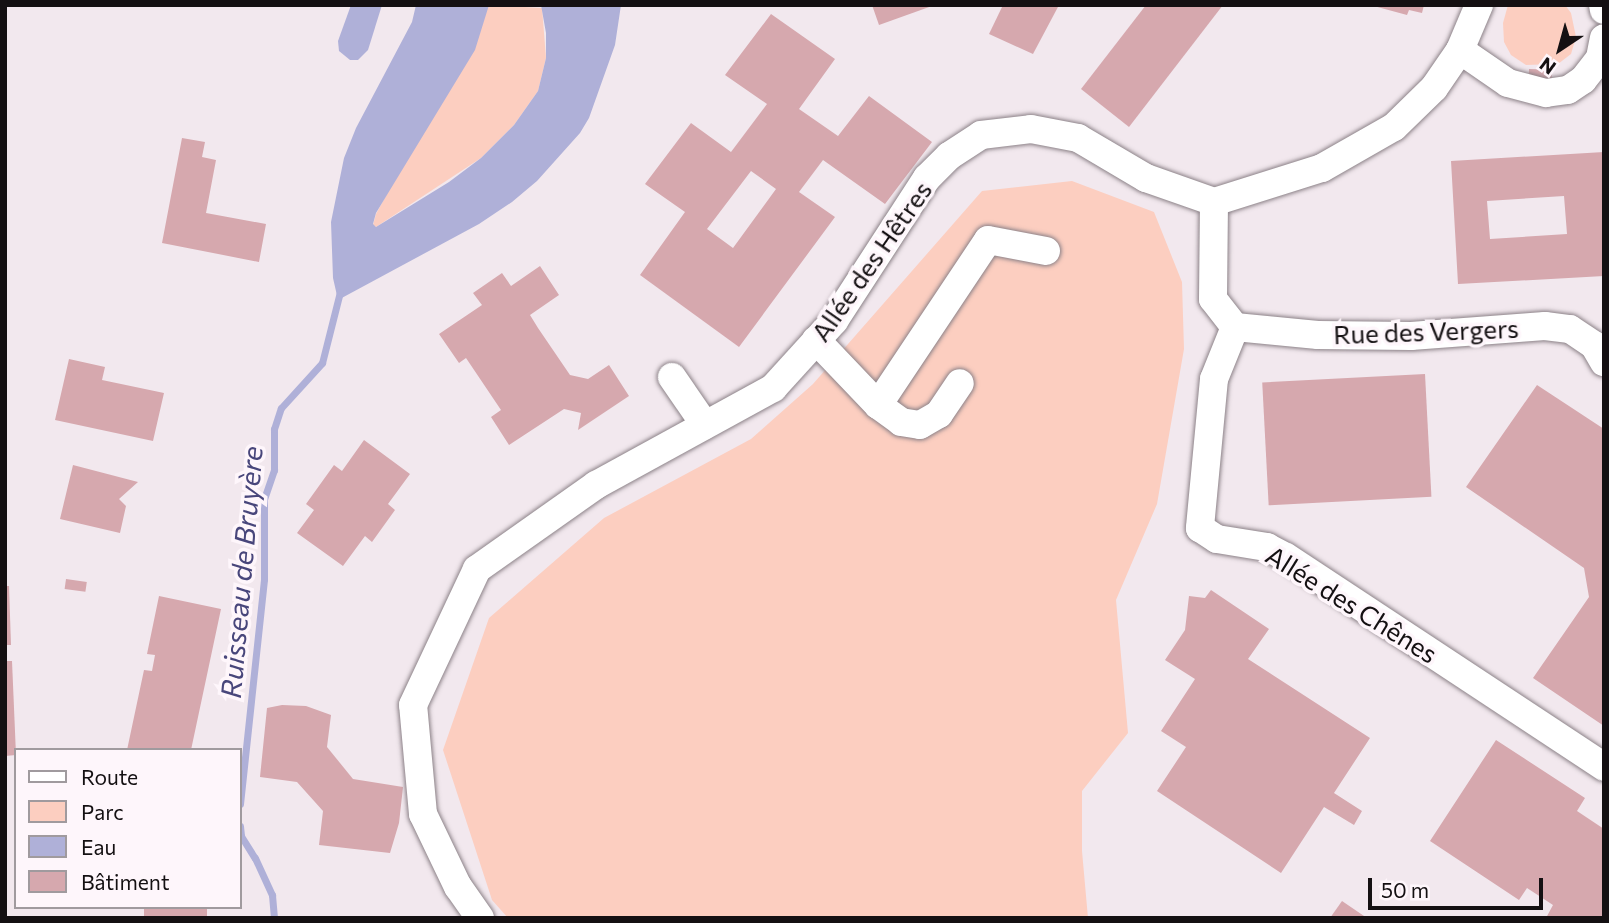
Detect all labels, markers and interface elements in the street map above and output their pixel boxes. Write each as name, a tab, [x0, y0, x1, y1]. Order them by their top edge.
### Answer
north arrow	[1525, 14, 1595, 84]
text: N	[1535, 53, 1560, 80]
street label: Allée des Hêtres	[804, 175, 938, 347]
street label: Rue des Vergers	[1333, 312, 1519, 350]
water label: Ruisseau de Bruyère	[213, 445, 269, 699]
street label: Allée des Chênes	[1261, 539, 1443, 669]
legend	[14, 748, 242, 909]
text: Route	[81, 764, 138, 789]
text: Parc	[81, 799, 124, 824]
text: Eau	[81, 834, 116, 859]
scale bar	[1371, 864, 1546, 908]
text: Bâtiment	[81, 869, 170, 894]
text: 50 m	[1381, 877, 1429, 902]

